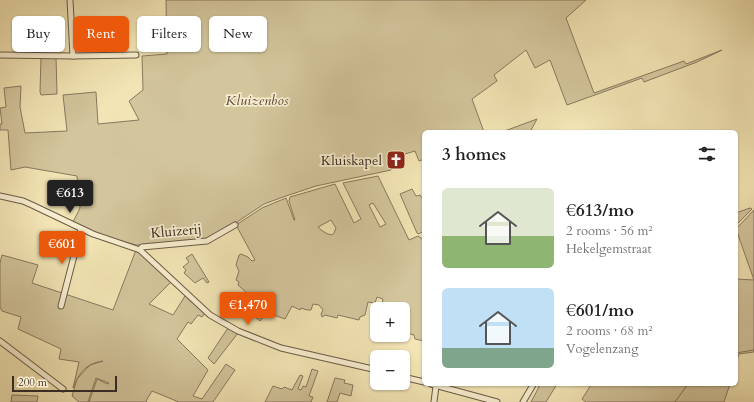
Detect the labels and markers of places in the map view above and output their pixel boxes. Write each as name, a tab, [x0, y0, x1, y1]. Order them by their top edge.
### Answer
church icon: Kluiskapel	[385, 149, 407, 171]
place label: Kluiskapel	[321, 151, 382, 170]
pin: €613	[46, 180, 94, 214]
pin: €601	[38, 231, 86, 265]
pin: €1,470	[215, 292, 281, 326]

